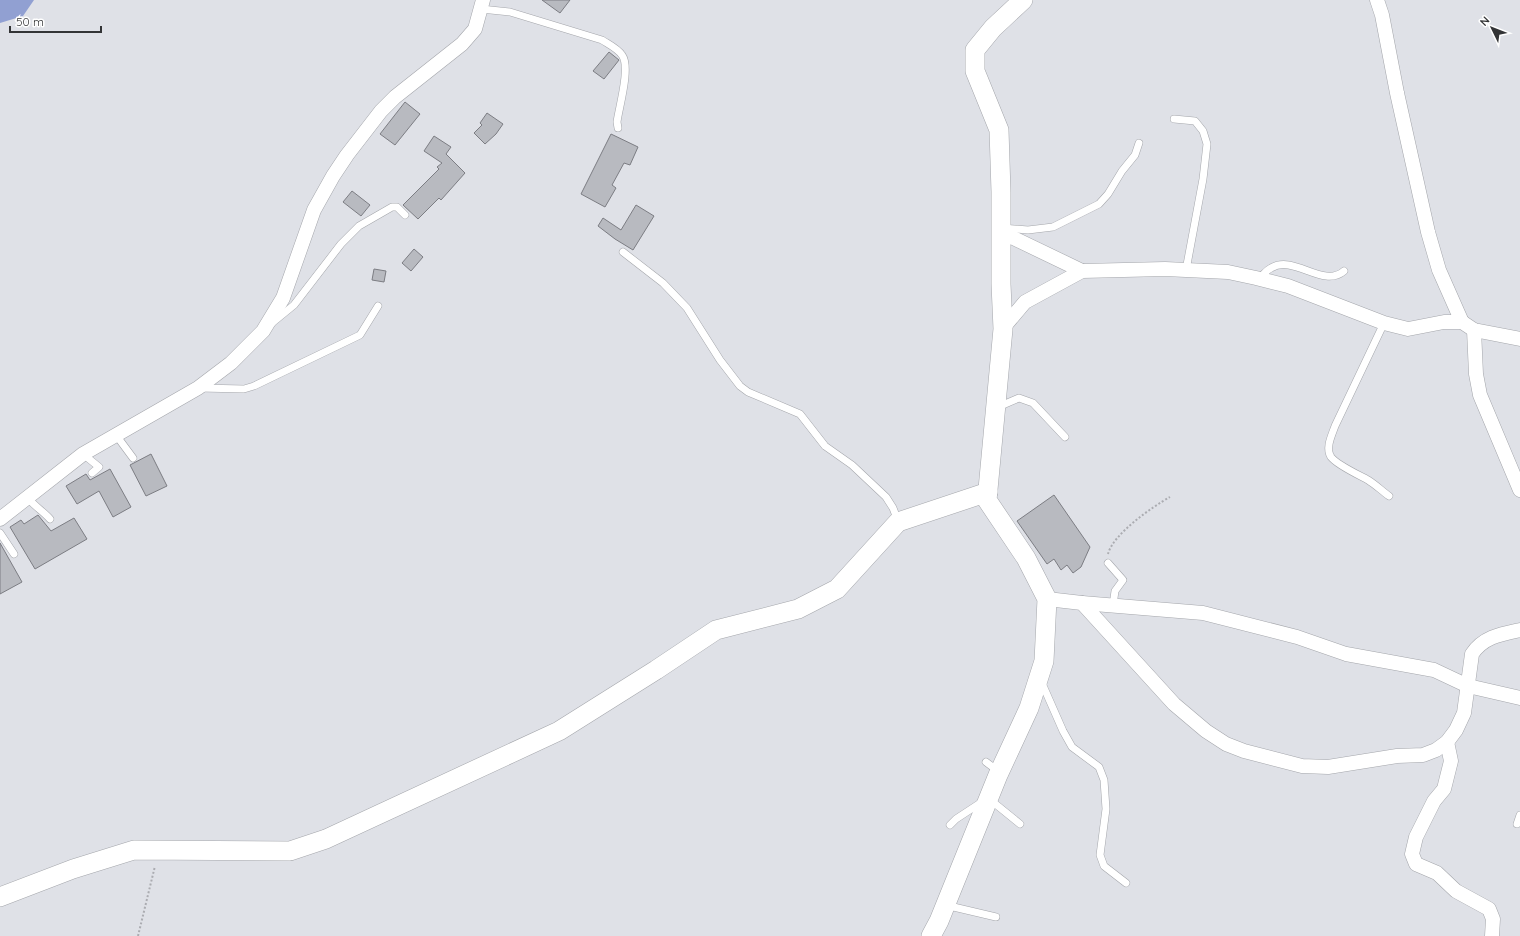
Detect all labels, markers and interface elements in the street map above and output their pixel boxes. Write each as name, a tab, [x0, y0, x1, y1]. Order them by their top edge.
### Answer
scale bar	[10, 8, 101, 34]
north arrow	[1472, 8, 1512, 48]
text: N	[1477, 13, 1493, 29]
text: 50 m	[16, 14, 44, 29]

